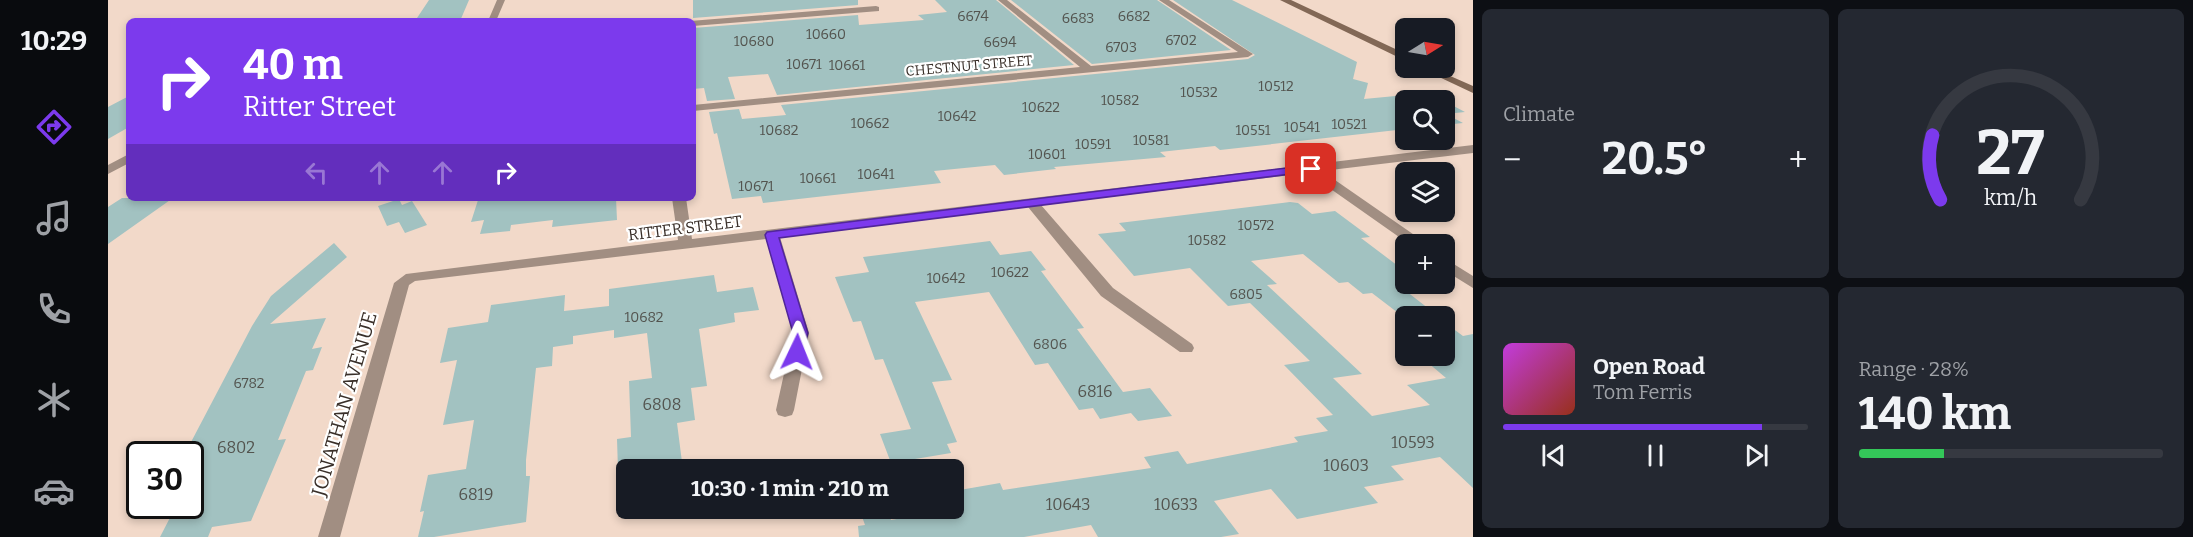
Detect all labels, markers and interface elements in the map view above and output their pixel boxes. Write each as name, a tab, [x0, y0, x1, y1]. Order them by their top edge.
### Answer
house number: 6674	[957, 8, 989, 25]
house number: 6682	[1118, 8, 1150, 25]
house number: 6683	[1062, 10, 1094, 27]
north arrow	[1395, 18, 1455, 78]
map controls	[1395, 18, 1455, 366]
text: 10:29	[21, 25, 87, 57]
house number: 10660	[806, 26, 846, 43]
house number: 6702	[1165, 32, 1197, 49]
house number: 10680	[734, 33, 774, 50]
house number: 6694	[984, 34, 1016, 51]
house number: 6703	[1105, 39, 1137, 56]
text: 40 m	[243, 40, 343, 90]
icon: right	[144, 42, 222, 120]
street label: CHESTNUT STREET	[905, 52, 1033, 80]
house number: 10671	[786, 56, 822, 73]
house number: 10661	[829, 57, 866, 74]
house number: 10512	[1258, 78, 1294, 95]
house number: 10532	[1180, 84, 1218, 101]
button: search	[1395, 90, 1455, 150]
text: Ritter Street	[243, 91, 396, 123]
house number: 10582	[1101, 92, 1139, 109]
house number: 10622	[1022, 99, 1060, 116]
text: Climate	[1503, 102, 1575, 126]
icon: directions	[33, 106, 75, 148]
house number: 10642	[938, 108, 976, 125]
house number: 10662	[851, 115, 889, 132]
house number: 10521	[1331, 116, 1367, 133]
text: 27	[1977, 116, 2045, 191]
house number: 10541	[1284, 119, 1320, 136]
house number: 10682	[760, 122, 798, 139]
house number: 10551	[1235, 122, 1271, 139]
house number: 10581	[1133, 132, 1169, 149]
text: 20.5°	[1602, 132, 1708, 186]
house number: 10591	[1075, 136, 1111, 153]
text: −	[1503, 140, 1521, 180]
text: +	[1789, 140, 1808, 180]
pin	[1285, 143, 1336, 194]
house number: 10601	[1028, 146, 1066, 163]
icon: arrive	[1294, 152, 1327, 185]
icon: left	[300, 156, 333, 189]
icon: ahead	[363, 156, 396, 189]
icon: ahead	[426, 156, 459, 189]
icon: right	[489, 156, 522, 189]
button: layers	[1395, 162, 1455, 222]
house number: 10641	[858, 166, 895, 183]
house number: 10661	[800, 170, 837, 187]
house number: 10671	[738, 178, 774, 195]
text: km/h	[1984, 186, 2037, 212]
icon: music	[33, 197, 75, 239]
street label: RITTER STREET	[627, 212, 743, 244]
house number: 10572	[1238, 217, 1274, 234]
house number: 10582	[1188, 232, 1226, 249]
button: +	[1395, 234, 1455, 294]
house number: 10622	[991, 264, 1029, 281]
house number: 10642	[927, 270, 965, 287]
house number: 6805	[1229, 286, 1263, 303]
icon: phone	[33, 288, 75, 330]
button: −	[1395, 306, 1455, 366]
street label: JONATHAN AVENUE	[306, 309, 382, 500]
house number: 10682	[625, 309, 663, 326]
position arrow	[765, 320, 829, 384]
house number: 6806	[1033, 336, 1067, 353]
text: Open Road	[1593, 353, 1705, 380]
text: Range · 28%	[1859, 357, 1969, 381]
house number: 6782	[234, 375, 264, 392]
icon: climate	[33, 379, 75, 421]
text: Tom Ferris	[1593, 380, 1692, 404]
house number: 6816	[1078, 382, 1112, 401]
text: 140 km	[1859, 387, 2011, 441]
house number: 6808	[643, 395, 681, 414]
house number: 10593	[1391, 433, 1435, 452]
house number: 6802	[217, 438, 255, 457]
icon: previous	[1537, 439, 1570, 472]
icon: pause	[1639, 439, 1672, 472]
icon: next	[1740, 439, 1773, 472]
speed limit sign: 30	[126, 441, 204, 519]
house number: 10603	[1323, 456, 1369, 475]
icon: car	[33, 470, 75, 512]
text: 10:30 · 1 min · 210 m	[691, 475, 889, 502]
house number: 6819	[459, 485, 493, 504]
house number: 10643	[1046, 495, 1090, 514]
house number: 10633	[1154, 495, 1198, 514]

